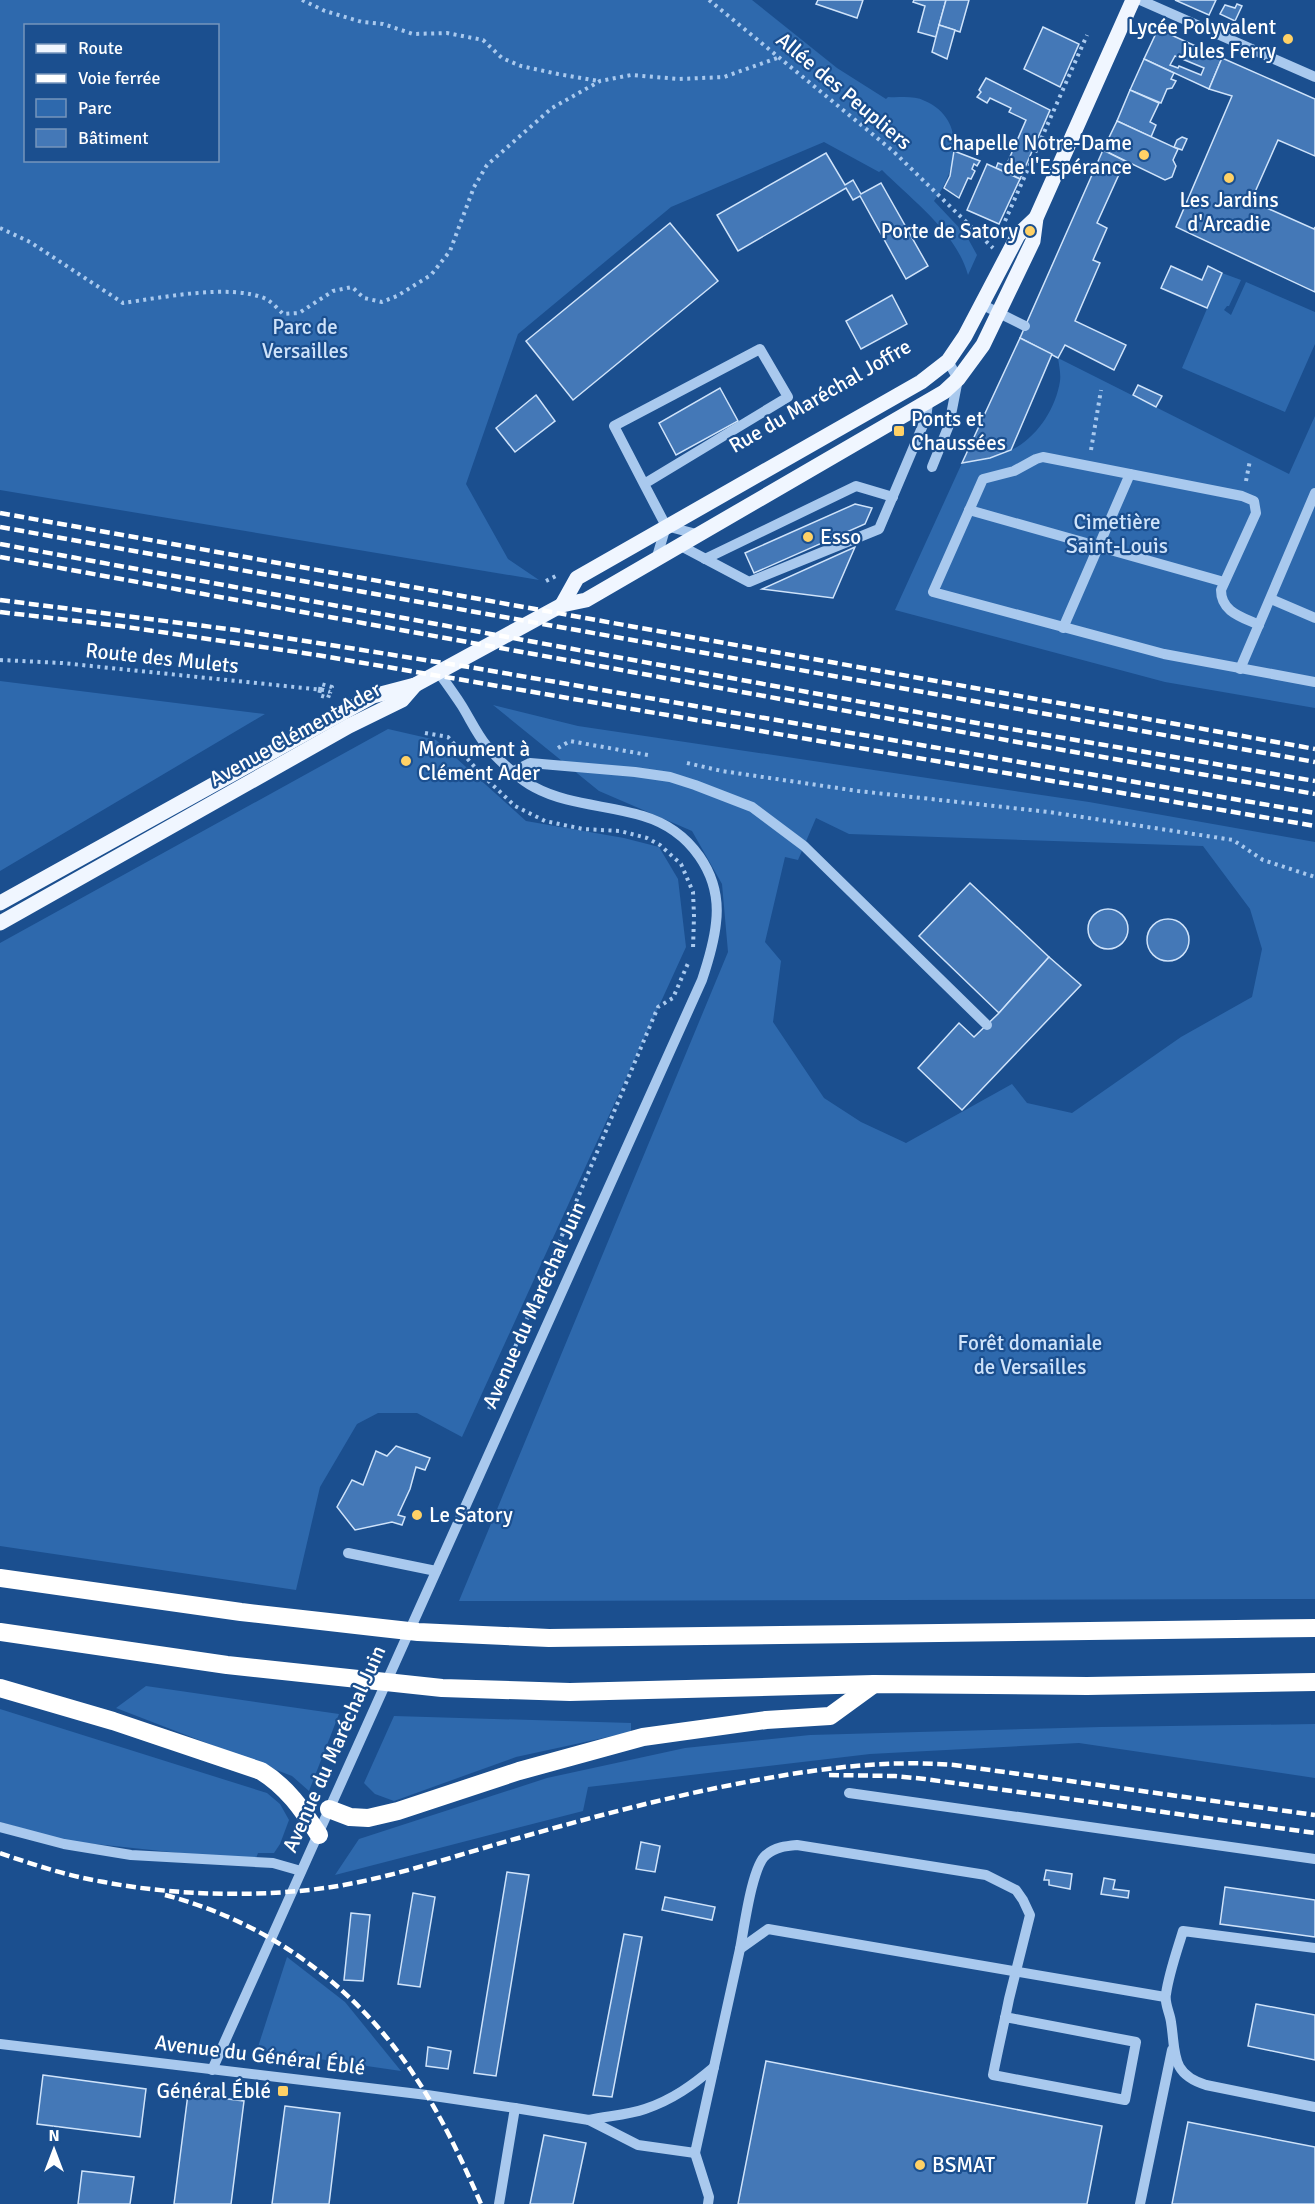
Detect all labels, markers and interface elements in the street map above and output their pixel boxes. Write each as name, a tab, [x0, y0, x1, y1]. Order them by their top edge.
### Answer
place label: Lycée Polyvalent Jules Ferry	[1128, 14, 1276, 64]
legend	[24, 24, 219, 162]
street label: Allée des Peupliers	[771, 27, 917, 155]
marker: Lycée Polyvalent Jules Ferry	[1281, 32, 1295, 46]
text: Route	[78, 37, 123, 59]
text: Voie ferrée	[78, 67, 160, 89]
text: Parc	[78, 97, 112, 119]
text: Bâtiment	[78, 127, 149, 149]
place label: Chapelle Notre-Dame de l'Espérance	[940, 130, 1132, 180]
marker: Chapelle Notre-Dame de l'Espérance	[1137, 148, 1151, 162]
marker: Les Jardins d'Arcadie	[1222, 171, 1236, 185]
place label: Les Jardins d'Arcadie	[1179, 187, 1279, 237]
place label: Porte de Satory	[881, 218, 1018, 244]
marker: Porte de Satory	[1023, 224, 1037, 238]
park label: Parc de Versailles	[262, 314, 348, 364]
street label: Rue du Maréchal Joffre	[724, 333, 916, 459]
place label: Ponts et Chaussées	[911, 406, 1006, 456]
marker: Ponts et Chaussées	[892, 424, 906, 438]
park label: Cimetière Saint-Louis	[1066, 509, 1168, 559]
place label: Esso	[820, 524, 861, 550]
marker: Esso	[801, 530, 815, 544]
street label: Route des Mulets	[84, 637, 240, 679]
street label: Avenue Clément Ader	[205, 676, 386, 792]
place label: Monument à Clément Ader	[418, 736, 540, 786]
marker: Monument à Clément Ader	[399, 754, 413, 768]
street label: Avenue du Maréchal Juin	[477, 1198, 591, 1412]
park label: Forêt domaniale de Versailles	[958, 1330, 1102, 1380]
place label: Le Satory	[429, 1502, 513, 1528]
marker: Le Satory	[410, 1508, 424, 1522]
street label: Avenue du Maréchal Juin	[277, 1642, 391, 1856]
street label: Avenue du Général Éblé	[153, 2029, 367, 2081]
place label: Général Éblé	[157, 2078, 271, 2104]
marker: Général Éblé	[276, 2084, 290, 2098]
north arrow	[24, 2120, 84, 2180]
text: N	[48, 2126, 60, 2146]
place label: BSMAT	[932, 2152, 996, 2178]
marker: BSMAT	[913, 2158, 927, 2172]

